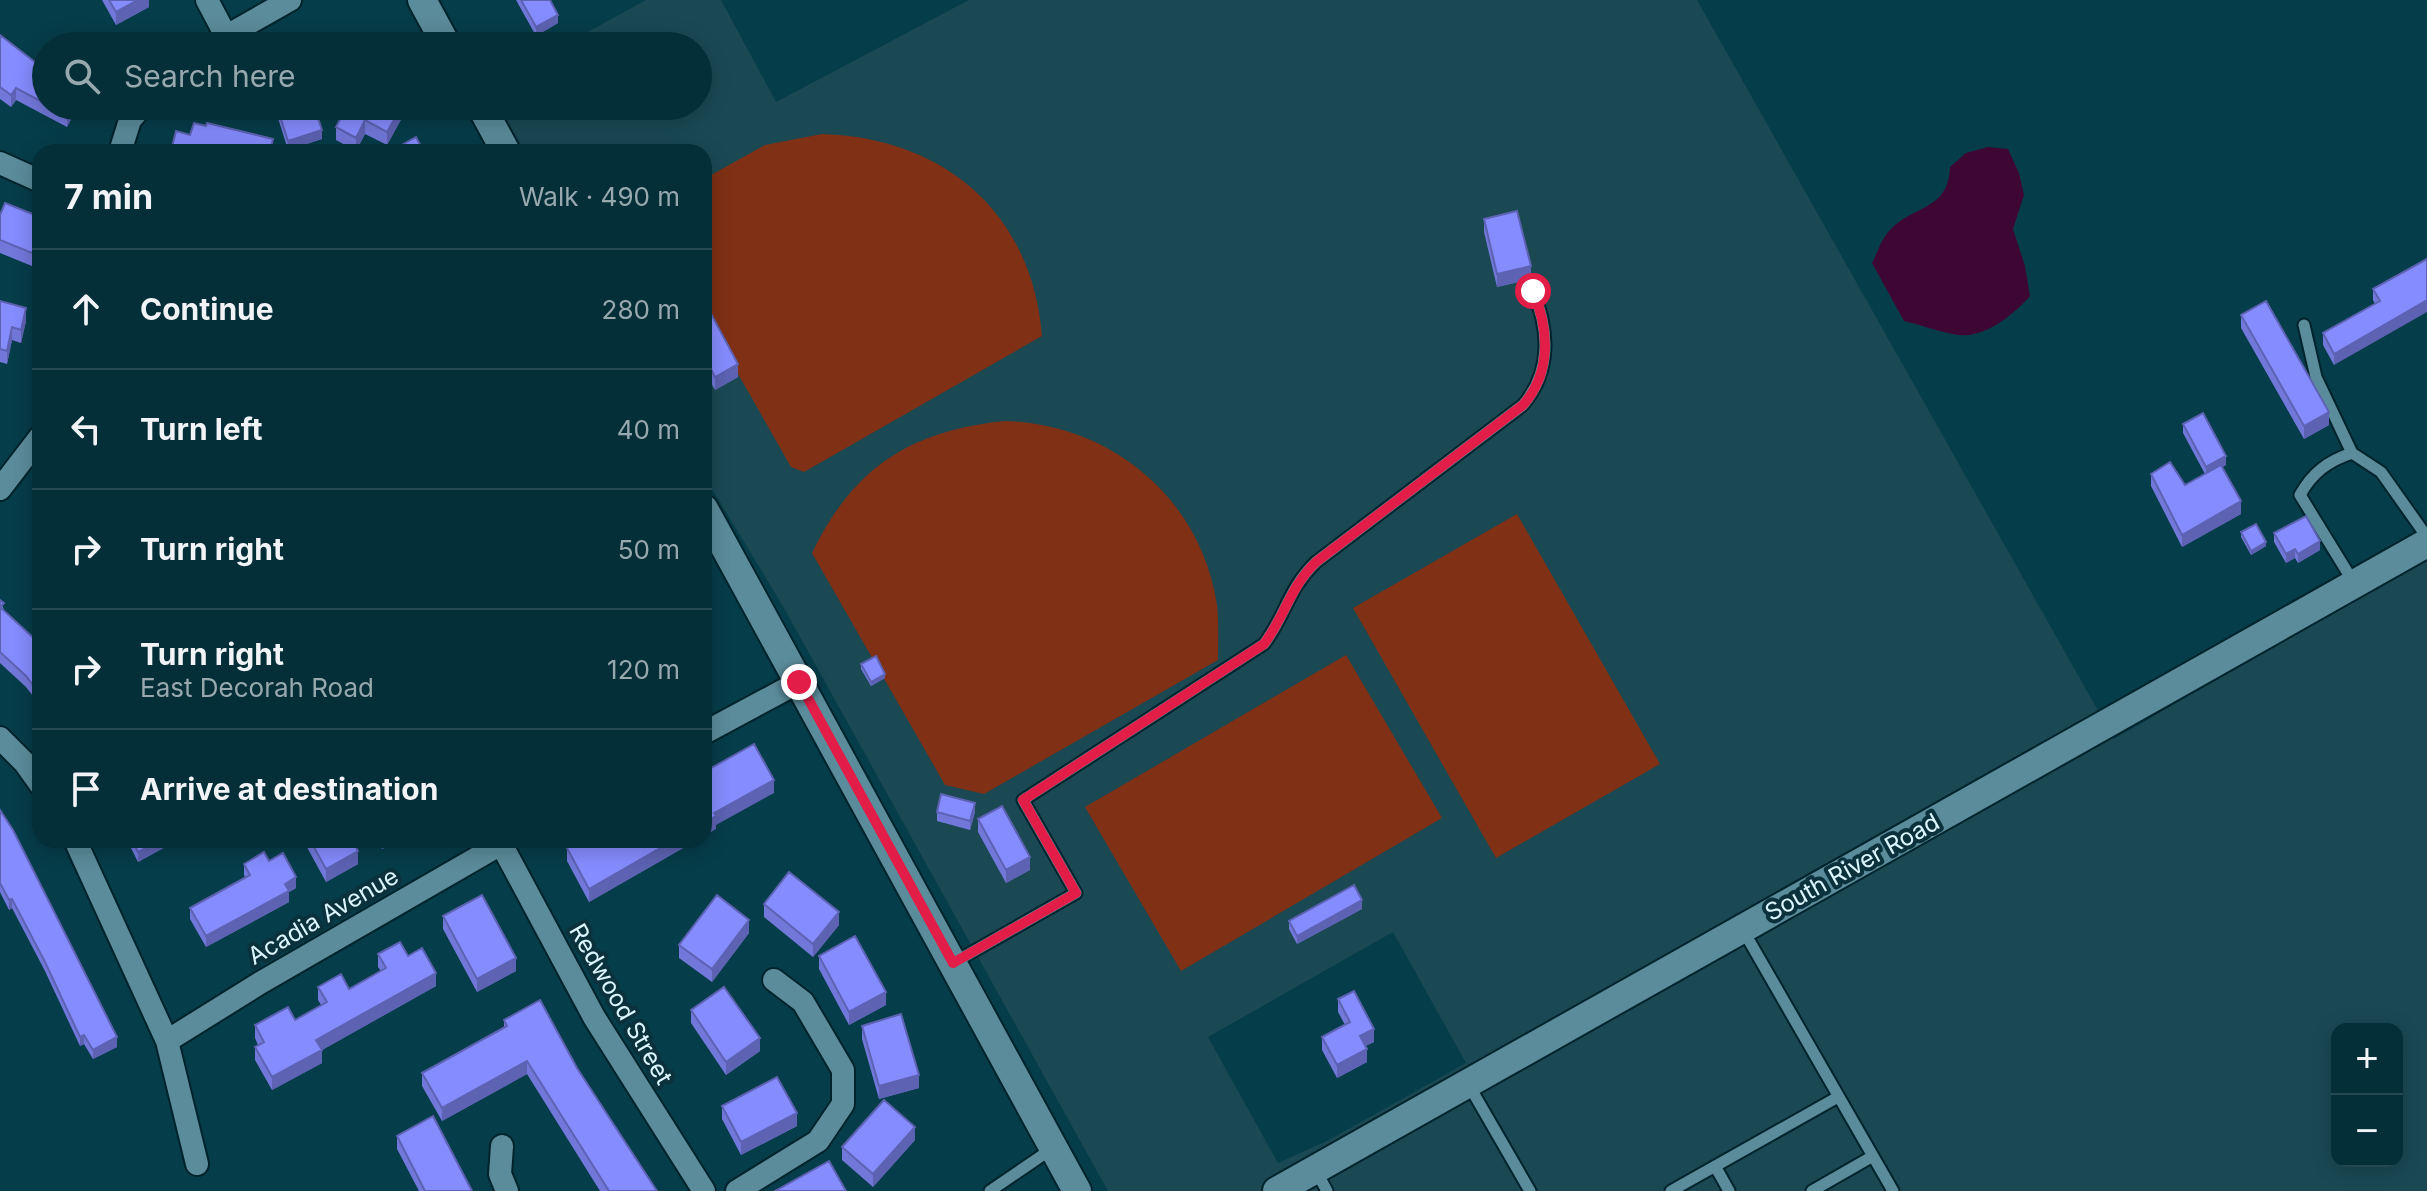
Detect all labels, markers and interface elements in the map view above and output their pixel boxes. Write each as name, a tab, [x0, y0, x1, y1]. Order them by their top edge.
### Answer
search box	[32, 32, 712, 120]
icon: search	[60, 54, 104, 98]
text: Search here	[124, 58, 296, 94]
text: 7 min	[64, 176, 153, 217]
text: Walk · 490 m	[519, 181, 680, 212]
route start	[1515, 273, 1551, 309]
icon: ahead	[64, 287, 108, 331]
text: Continue	[140, 291, 274, 327]
text: 280 m	[602, 294, 680, 325]
icon: left	[64, 407, 108, 451]
text: Turn left	[140, 411, 262, 447]
text: 40 m	[617, 414, 680, 445]
icon: right	[64, 527, 108, 571]
text: Turn right	[140, 531, 284, 567]
text: 50 m	[618, 534, 680, 565]
text: Turn right	[140, 636, 284, 672]
icon: right	[64, 647, 108, 691]
text: 120 m	[607, 654, 680, 685]
route end	[781, 664, 817, 700]
text: East Decorah Road	[140, 672, 374, 703]
icon: arrive	[64, 767, 108, 811]
text: Arrive at destination	[140, 771, 438, 807]
street label: South River Road	[1760, 807, 1944, 927]
street label: Acadia Avenue	[243, 861, 403, 971]
street label: Redwood Street	[563, 918, 679, 1090]
map controls	[2331, 1023, 2403, 1167]
button: +	[2331, 1023, 2403, 1095]
button: −	[2331, 1095, 2403, 1167]

